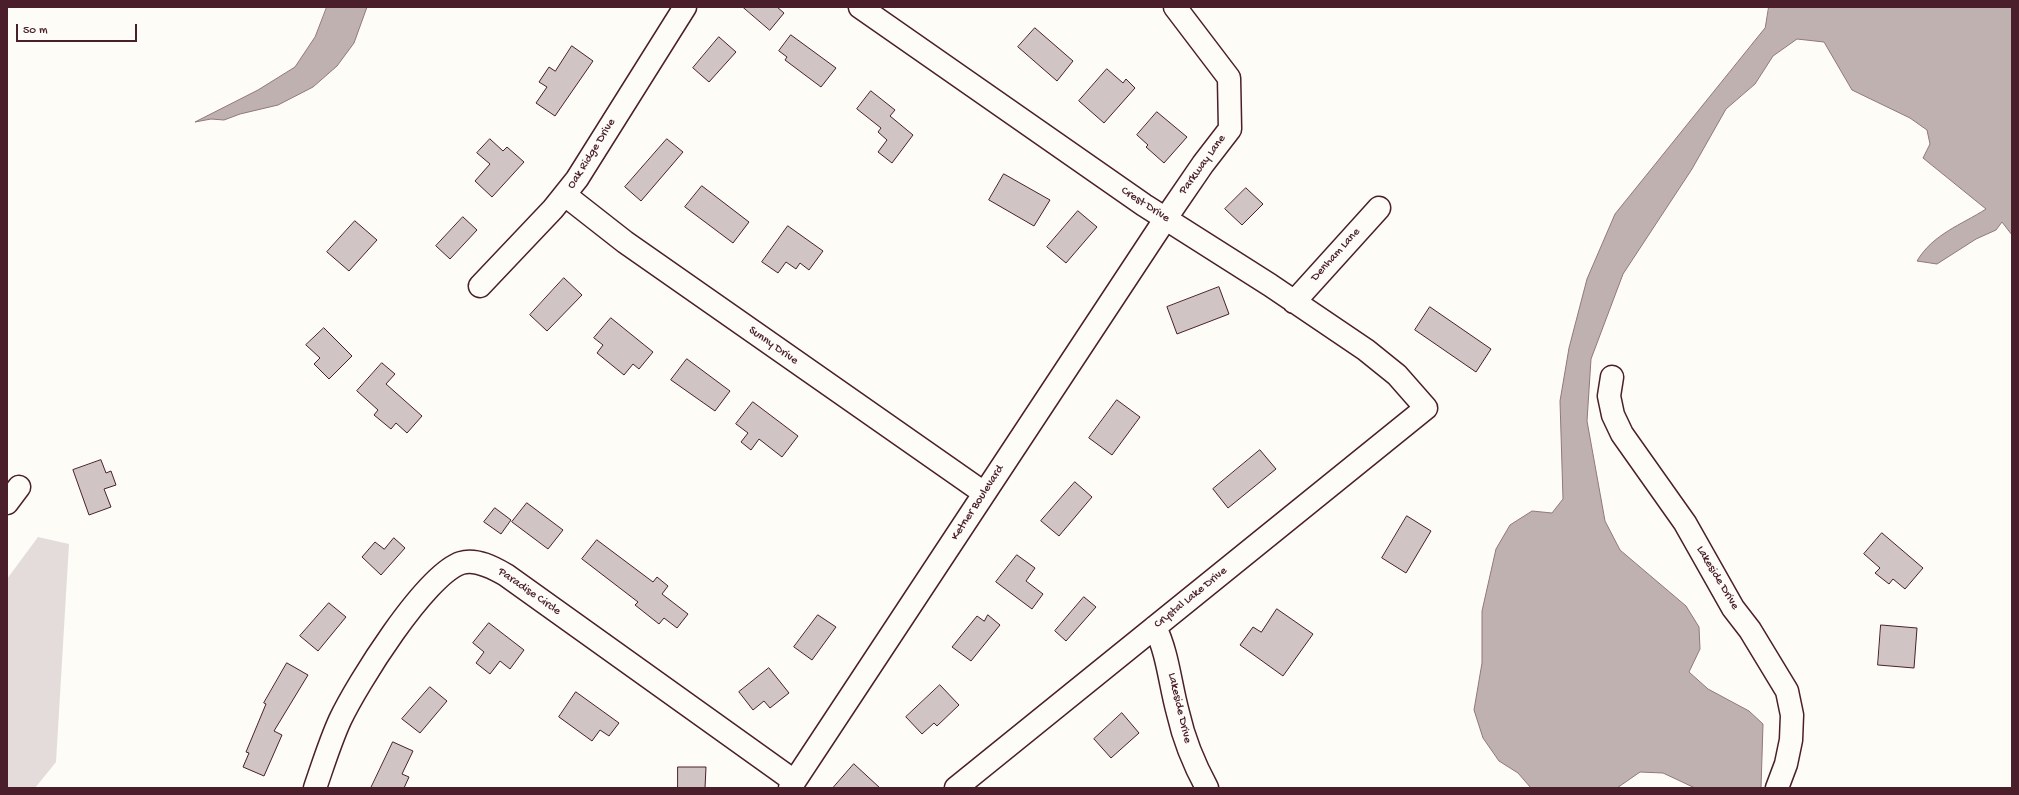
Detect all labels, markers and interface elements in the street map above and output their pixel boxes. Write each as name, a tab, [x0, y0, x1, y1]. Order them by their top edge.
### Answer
scale bar	[18, 16, 139, 42]
text: 50 m	[23, 24, 48, 38]
street label: Oak Ridge Drive	[565, 116, 619, 192]
street label: Parkway Lane	[1176, 132, 1230, 198]
street label: Crest Drive	[1118, 184, 1172, 226]
street label: Denham Lane	[1308, 225, 1364, 285]
street label: Sunny Drive	[745, 324, 801, 368]
street label: Ketner Boulevard	[948, 463, 1008, 543]
street label: Lakeside Drive	[1692, 544, 1742, 612]
street label: Crystal Lake Drive	[1152, 564, 1230, 632]
street label: Paradise Circle	[495, 565, 563, 619]
street label: Lakeside Drive	[1164, 671, 1194, 745]

